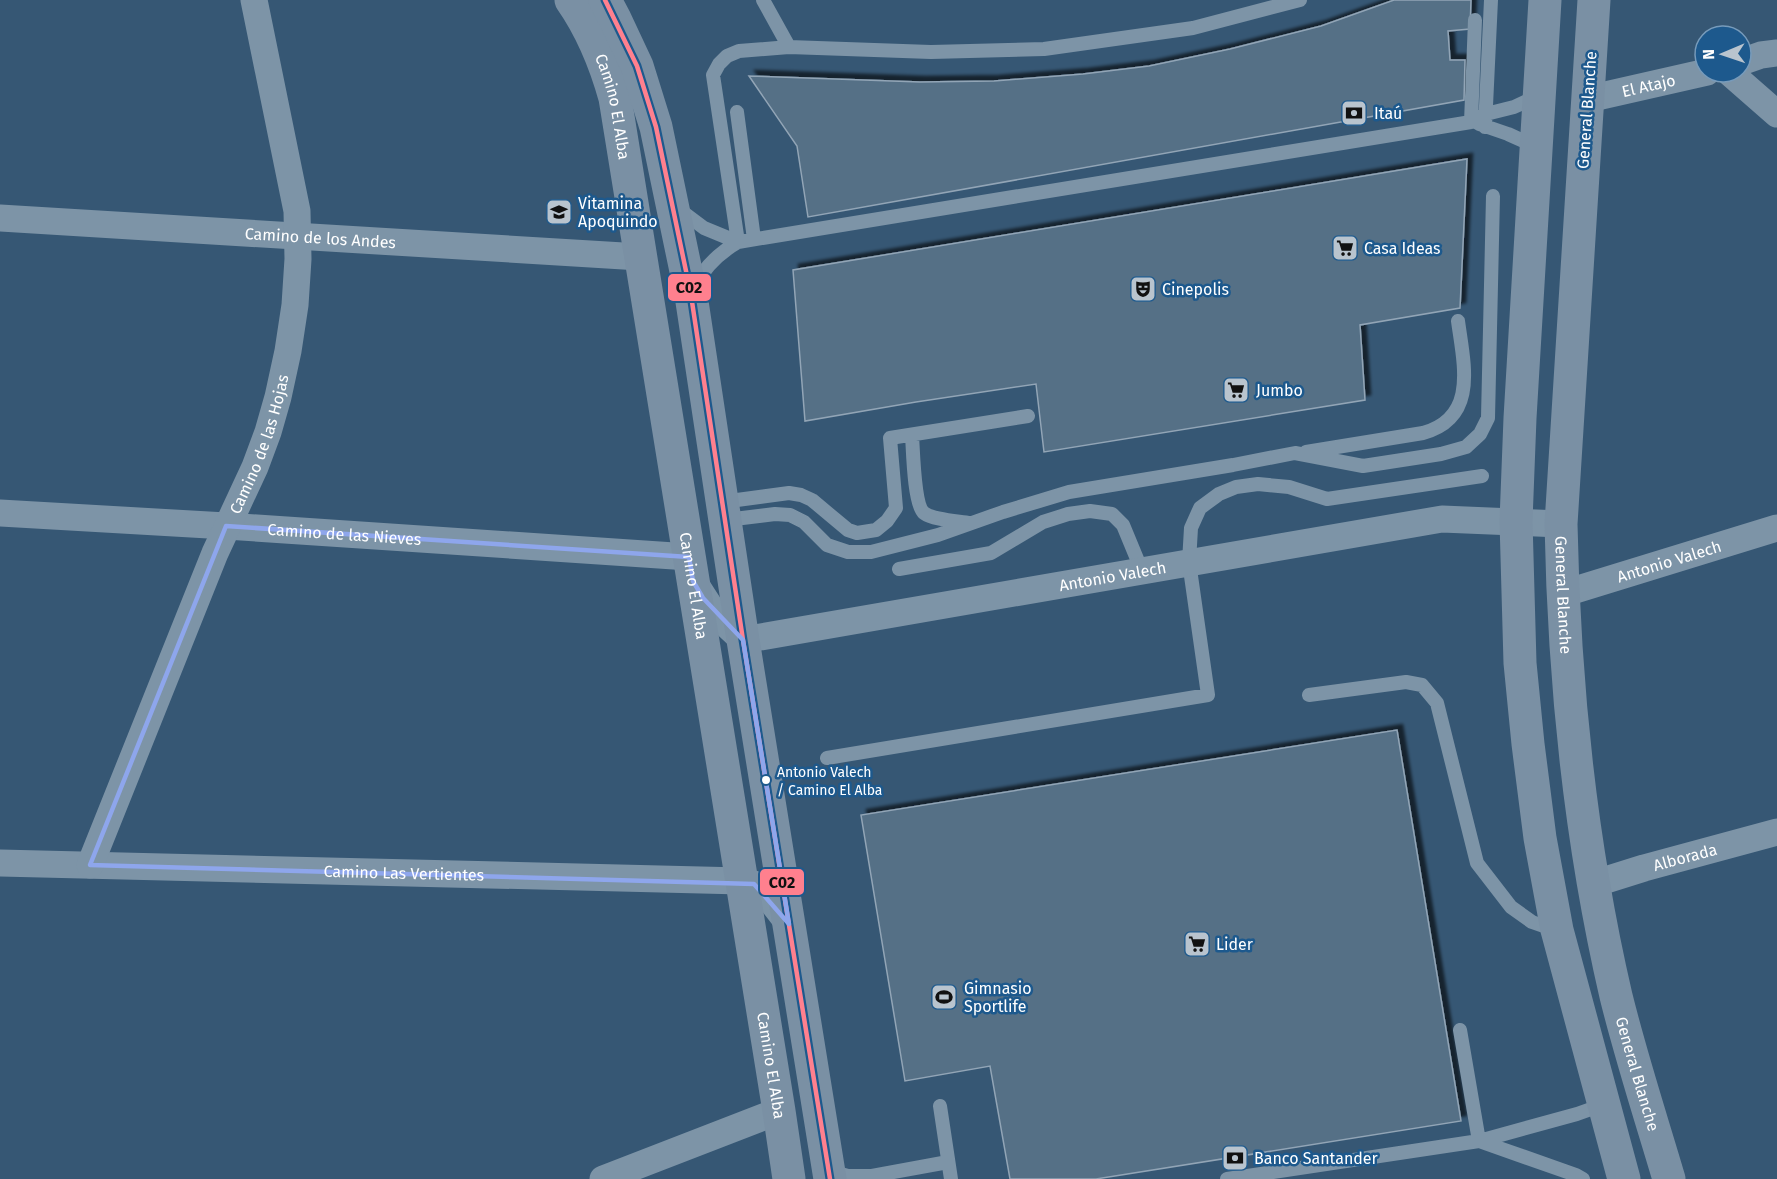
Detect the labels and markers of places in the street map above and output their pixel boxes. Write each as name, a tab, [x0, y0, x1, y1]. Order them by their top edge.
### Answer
bank icon: Itaú	[1339, 98, 1369, 128]
place label: Itaú	[1374, 104, 1402, 123]
place label: Vitamina Apoquindo	[578, 194, 658, 231]
school or university icon: Vitamina Apoquindo	[544, 197, 574, 227]
supermarket icon: Casa Ideas	[1330, 233, 1360, 263]
place label: Casa Ideas	[1364, 239, 1440, 258]
theatre icon: Cinepolis	[1128, 274, 1158, 304]
place label: Cinepolis	[1162, 280, 1229, 299]
supermarket icon: Jumbo	[1221, 375, 1251, 405]
place label: Jumbo	[1256, 381, 1303, 400]
place label: Antonio Valech / Camino El Alba	[777, 764, 882, 799]
marker: Antonio Valech / Camino El Alba	[760, 774, 772, 786]
supermarket icon: Lider	[1182, 929, 1212, 959]
place label: Lider	[1216, 935, 1254, 954]
place label: Gimnasio Sportlife	[964, 979, 1032, 1016]
sports icon: Gimnasio Sportlife	[929, 982, 959, 1012]
bank icon: Banco Santander	[1220, 1143, 1250, 1173]
place label: Banco Santander	[1254, 1149, 1379, 1168]

